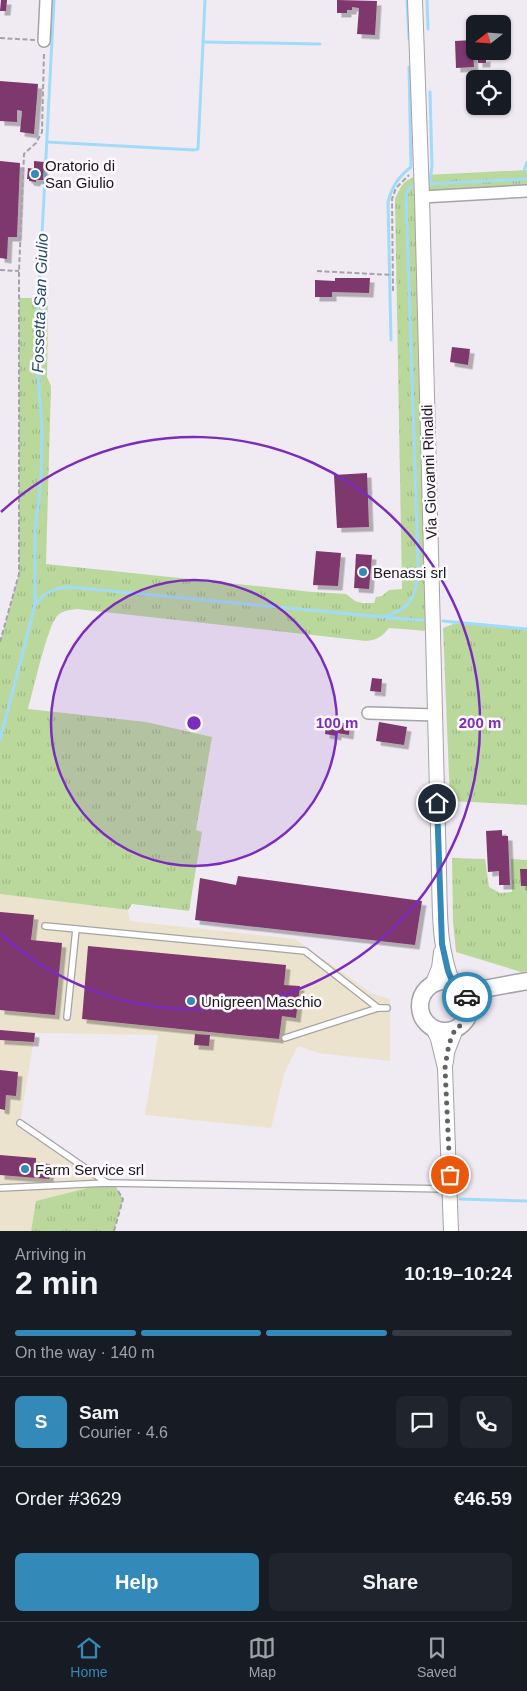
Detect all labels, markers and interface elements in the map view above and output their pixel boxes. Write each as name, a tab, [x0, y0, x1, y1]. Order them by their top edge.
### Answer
north arrow	[466, 15, 511, 60]
map controls	[466, 15, 511, 115]
button: locate	[466, 70, 511, 115]
place label: Oratorio di San Giulio	[45, 157, 115, 191]
marker: Oratorio di San Giulio	[29, 168, 41, 180]
water label: Fossetta San Giulio	[29, 233, 51, 373]
street label: Via Giovanni Rinaldi	[418, 404, 440, 540]
place label: Benassi srl	[373, 564, 446, 581]
marker: Benassi srl	[357, 566, 369, 578]
centre of rings	[185, 714, 203, 732]
text: 100 m	[316, 714, 358, 731]
text: 200 m	[459, 714, 501, 731]
pin	[416, 782, 458, 824]
icon: home	[423, 789, 451, 817]
courier	[442, 972, 492, 1022]
icon: car	[453, 983, 481, 1011]
place label: Unigreen Maschio	[201, 993, 322, 1010]
marker: Unigreen Maschio	[185, 995, 197, 1007]
pin	[429, 1154, 471, 1196]
place label: Farm Service srl	[35, 1161, 144, 1178]
icon: bag	[436, 1161, 464, 1189]
marker: Farm Service srl	[19, 1163, 31, 1175]
text: Arriving in	[15, 1246, 86, 1263]
text: 10:19–10:24	[404, 1263, 512, 1284]
text: 2 min	[15, 1265, 99, 1301]
text: On the way · 140 m	[15, 1344, 155, 1361]
button: chat	[396, 1396, 448, 1448]
button: phone	[460, 1396, 512, 1448]
text: Sam	[79, 1402, 119, 1423]
text: S	[35, 1411, 47, 1432]
text: Courier · 4.6	[79, 1424, 168, 1441]
text: Order #3629	[15, 1488, 122, 1509]
text: €46.59	[454, 1488, 512, 1509]
button: Help	[15, 1553, 259, 1611]
button: Share	[269, 1553, 512, 1611]
tab: Home	[70, 1634, 108, 1680]
tab: Map	[248, 1634, 276, 1680]
tab: Saved	[417, 1634, 457, 1680]

